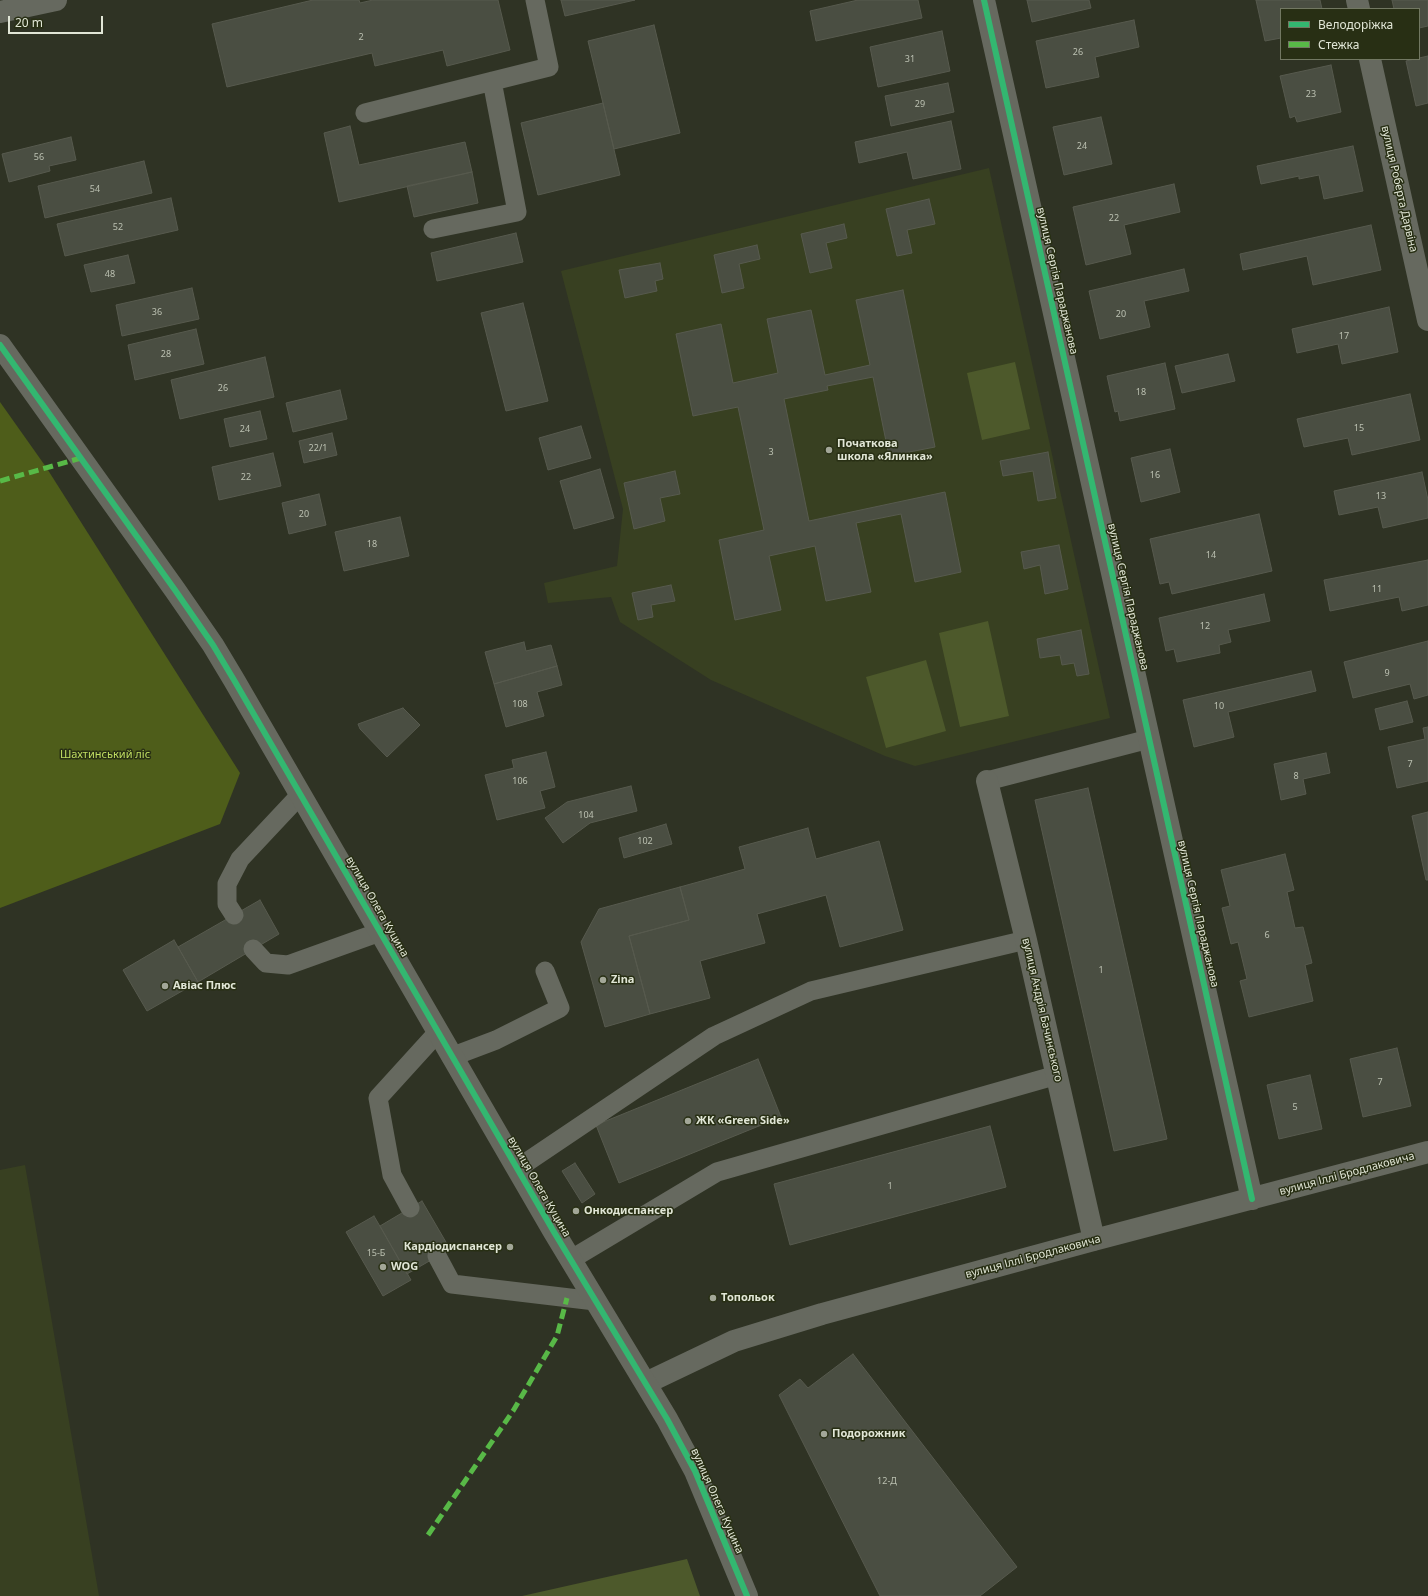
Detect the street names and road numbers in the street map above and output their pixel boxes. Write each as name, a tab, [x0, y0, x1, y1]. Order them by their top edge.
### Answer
street label: вулиця Роберта Дарвіна	[1378, 124, 1420, 254]
street label: вулиця Сергія Параджанова	[1034, 206, 1080, 356]
street label: вулиця Сергія Параджанова	[1105, 522, 1151, 672]
street label: вулиця Сергія Параджанова	[1175, 839, 1221, 989]
street label: вулиця Олега Куцина	[343, 854, 411, 960]
street label: вулиця Андрія Бачинського	[1019, 937, 1065, 1083]
street label: вулиця Олега Куцина	[505, 1134, 573, 1240]
street label: вулиця Іллі Бродлаковича	[1278, 1150, 1416, 1198]
street label: вулиця Іллі Бродлаковича	[964, 1233, 1102, 1281]
street label: вулиця Олега Куцина	[688, 1446, 746, 1556]

